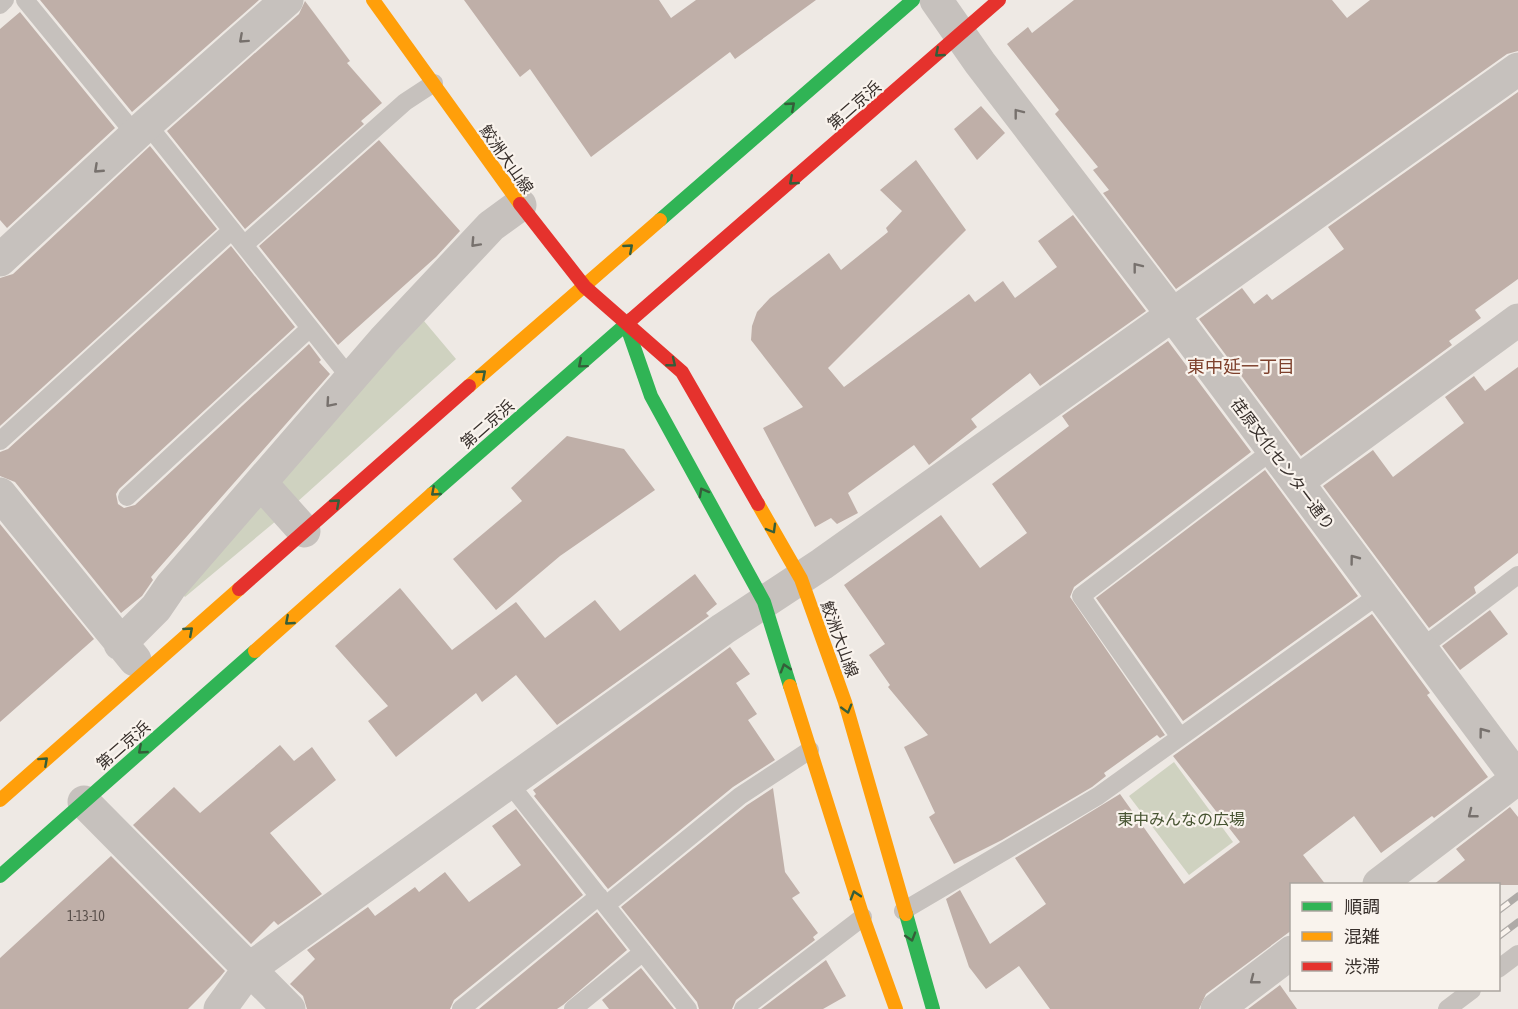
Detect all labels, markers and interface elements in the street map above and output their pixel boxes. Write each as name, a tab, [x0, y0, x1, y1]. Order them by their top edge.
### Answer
one-way arrow	[239, 32, 250, 43]
one-way arrow	[935, 46, 946, 57]
street label: 第二京浜	[824, 77, 884, 133]
one-way arrow	[784, 102, 795, 113]
one-way arrow	[1014, 108, 1025, 119]
street label: 鮫洲大山線	[477, 121, 537, 197]
one-way arrow	[94, 162, 104, 173]
one-way arrow	[789, 174, 800, 185]
one-way arrow	[471, 236, 482, 246]
one-way arrow	[622, 244, 632, 255]
one-way arrow	[1133, 263, 1144, 274]
one-way arrow	[578, 356, 589, 367]
one-way arrow	[665, 356, 676, 367]
district label: 東中延一丁目	[1187, 356, 1295, 377]
one-way arrow	[475, 370, 486, 381]
street label: 荏原文化センター通り	[1228, 395, 1338, 533]
one-way arrow	[326, 396, 337, 407]
street label: 第二京浜	[457, 396, 517, 452]
one-way arrow	[431, 485, 442, 496]
one-way arrow	[699, 488, 710, 498]
one-way arrow	[329, 499, 340, 510]
one-way arrow	[765, 523, 777, 533]
one-way arrow	[1350, 555, 1361, 566]
street label: 鮫洲大山線	[818, 598, 862, 680]
one-way arrow	[285, 614, 296, 625]
one-way arrow	[182, 627, 193, 638]
one-way arrow	[779, 663, 792, 674]
one-way arrow	[840, 703, 852, 714]
street label: 第二京浜	[93, 717, 153, 773]
one-way arrow	[1479, 728, 1490, 739]
one-way arrow	[138, 743, 149, 754]
one-way arrow	[37, 757, 48, 768]
one-way arrow	[1467, 806, 1478, 817]
park label: 東中みんなの広場	[1117, 810, 1245, 828]
legend	[1290, 883, 1500, 991]
one-way arrow	[850, 890, 863, 901]
text: 順調	[1344, 896, 1380, 917]
house number: 1-13-10	[67, 908, 105, 924]
text: 混雑	[1344, 926, 1380, 947]
one-way arrow	[904, 931, 916, 942]
text: 渋滞	[1344, 956, 1380, 977]
one-way arrow	[1250, 973, 1261, 984]

